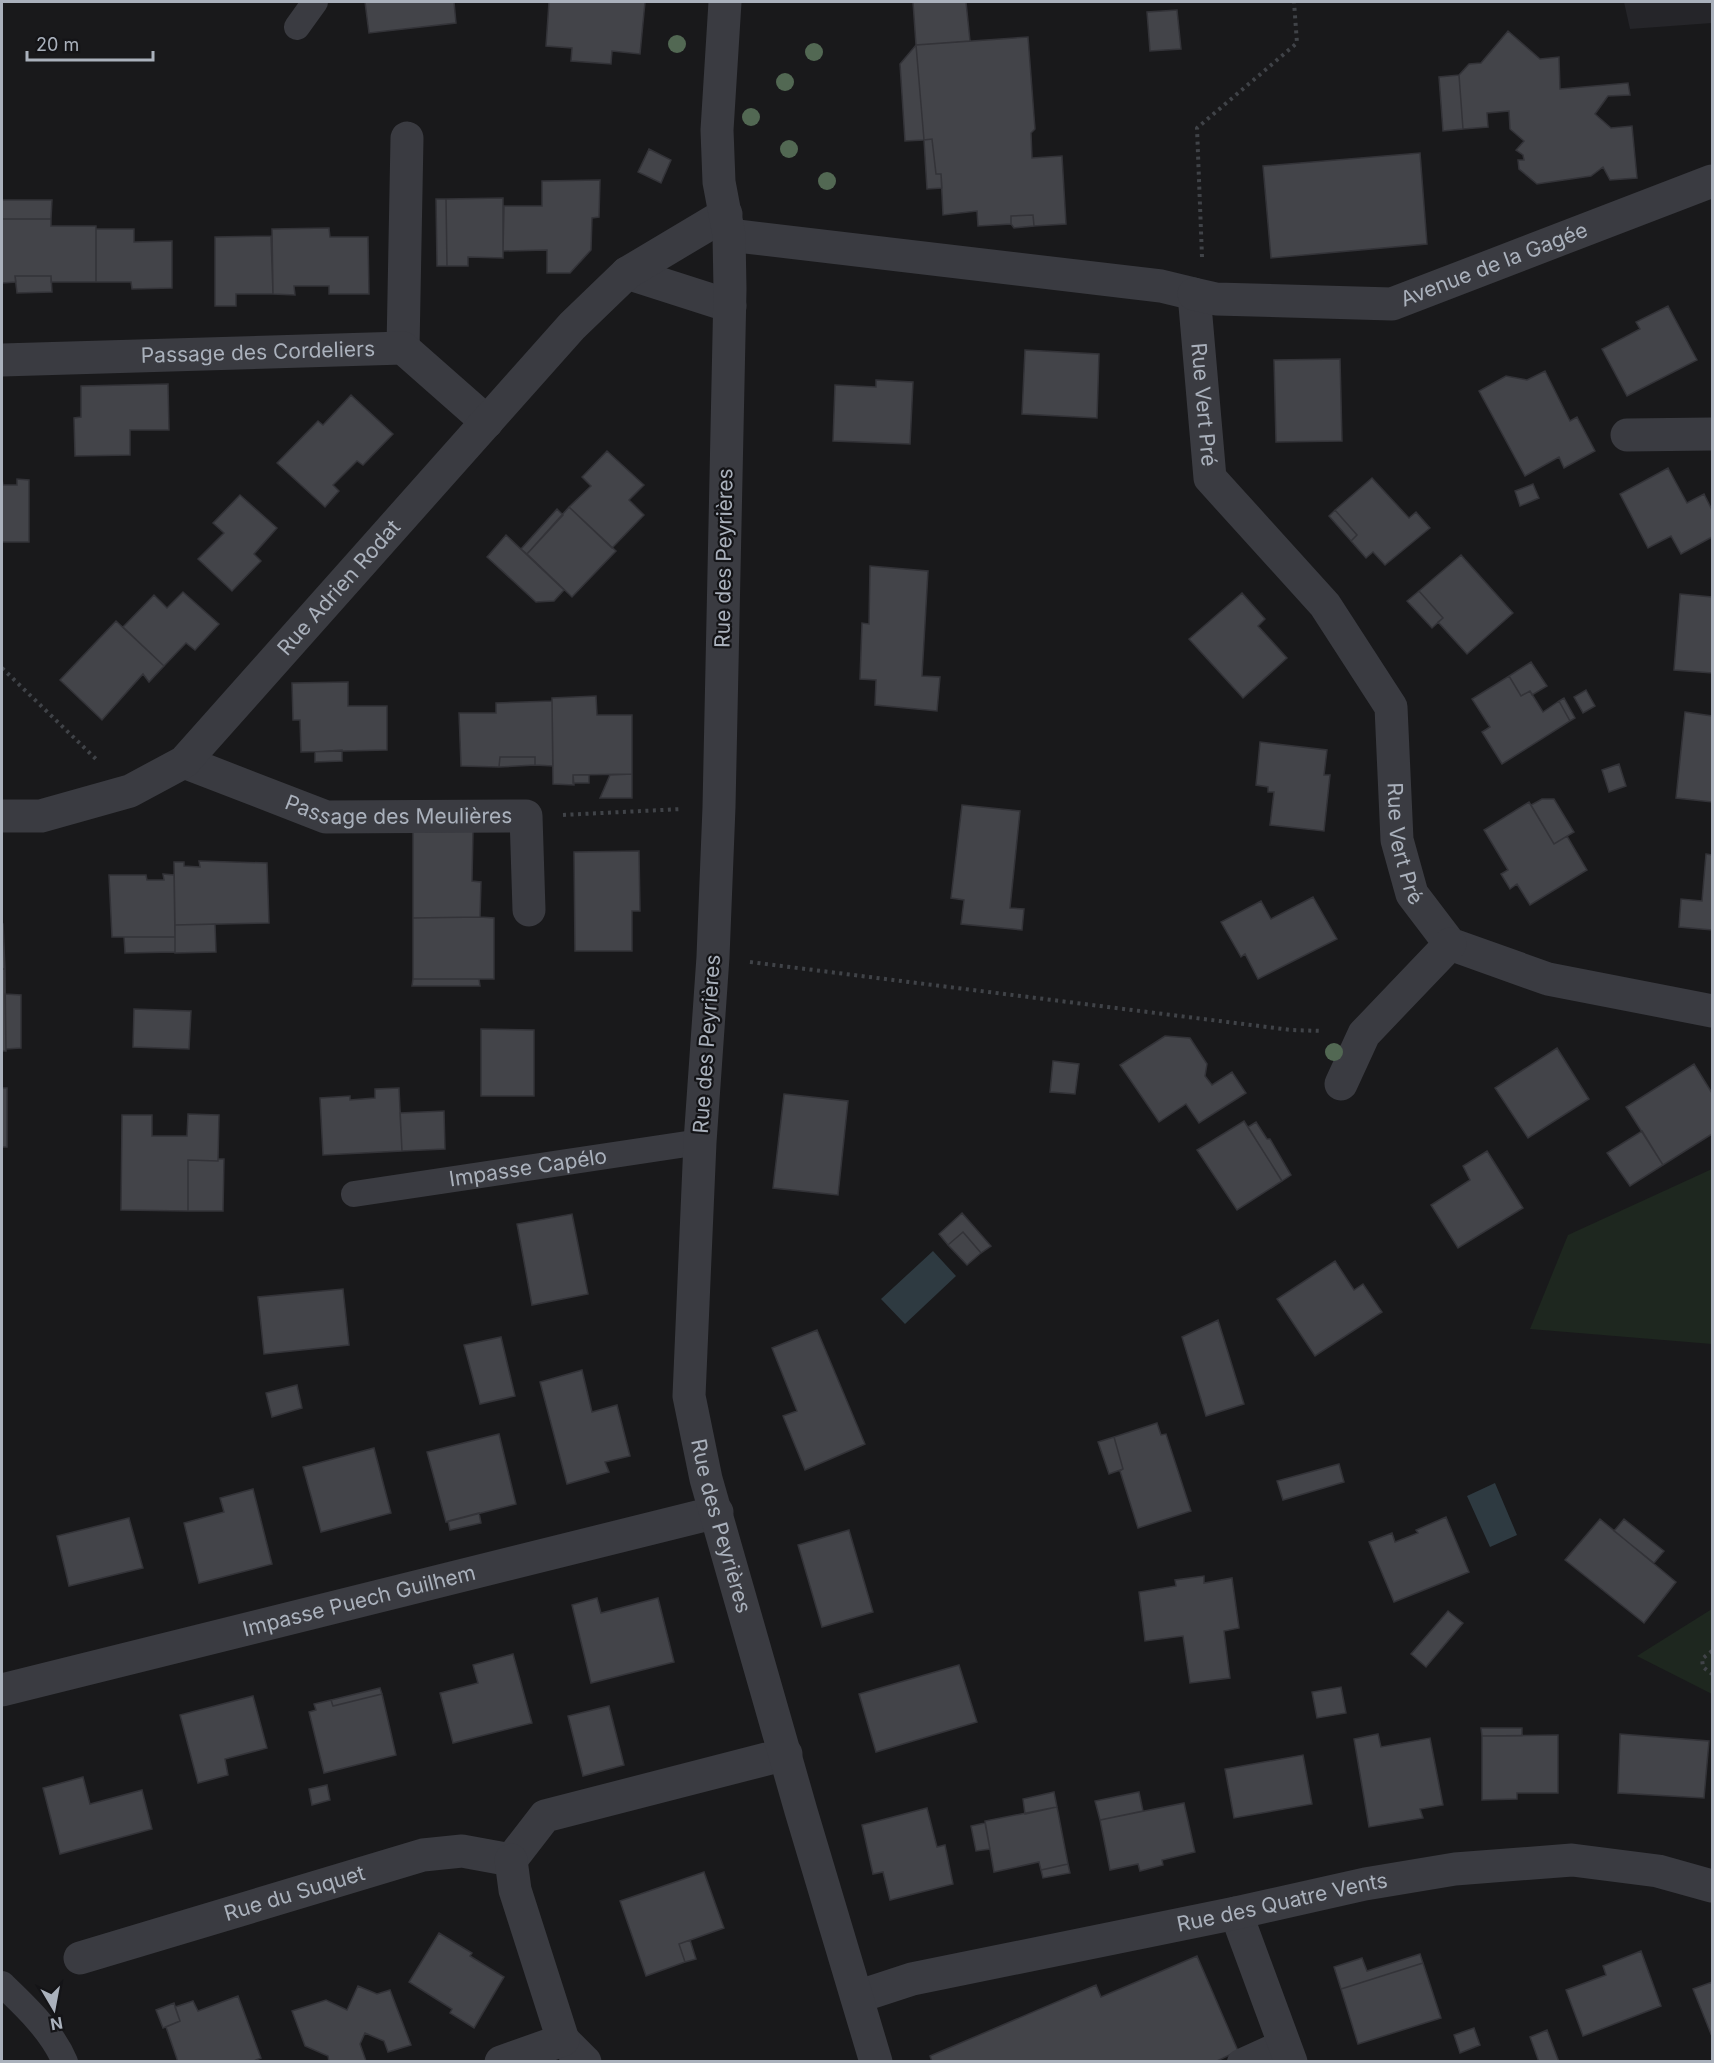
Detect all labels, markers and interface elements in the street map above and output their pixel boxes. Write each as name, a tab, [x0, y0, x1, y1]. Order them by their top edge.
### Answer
scale bar	[27, 24, 153, 62]
text: 20 m	[36, 34, 79, 55]
street label: Avenue de la Gagée	[1397, 217, 1591, 312]
street label: Passage des Cordeliers	[140, 336, 375, 368]
street label: Rue Vert Pré	[1186, 342, 1222, 467]
street label: Rue des Peyrières	[709, 468, 738, 648]
street label: Rue Adrien Rodat	[272, 515, 406, 660]
street label: Rue Vert Pré	[1382, 782, 1429, 910]
street label: Passage des Meulières	[282, 789, 512, 830]
street label: Rue des Peyrières	[688, 954, 725, 1134]
street label: Impasse Capélo	[447, 1143, 609, 1192]
street label: Rue des Peyrières	[686, 1437, 757, 1616]
street label: Impasse Puech Guilhem	[240, 1560, 478, 1642]
street label: Rue du Suquet	[221, 1860, 368, 1926]
street label: Rue des Quatre Vents	[1175, 1867, 1389, 1937]
north arrow	[24, 1979, 84, 2039]
text: N	[49, 2013, 64, 2035]

